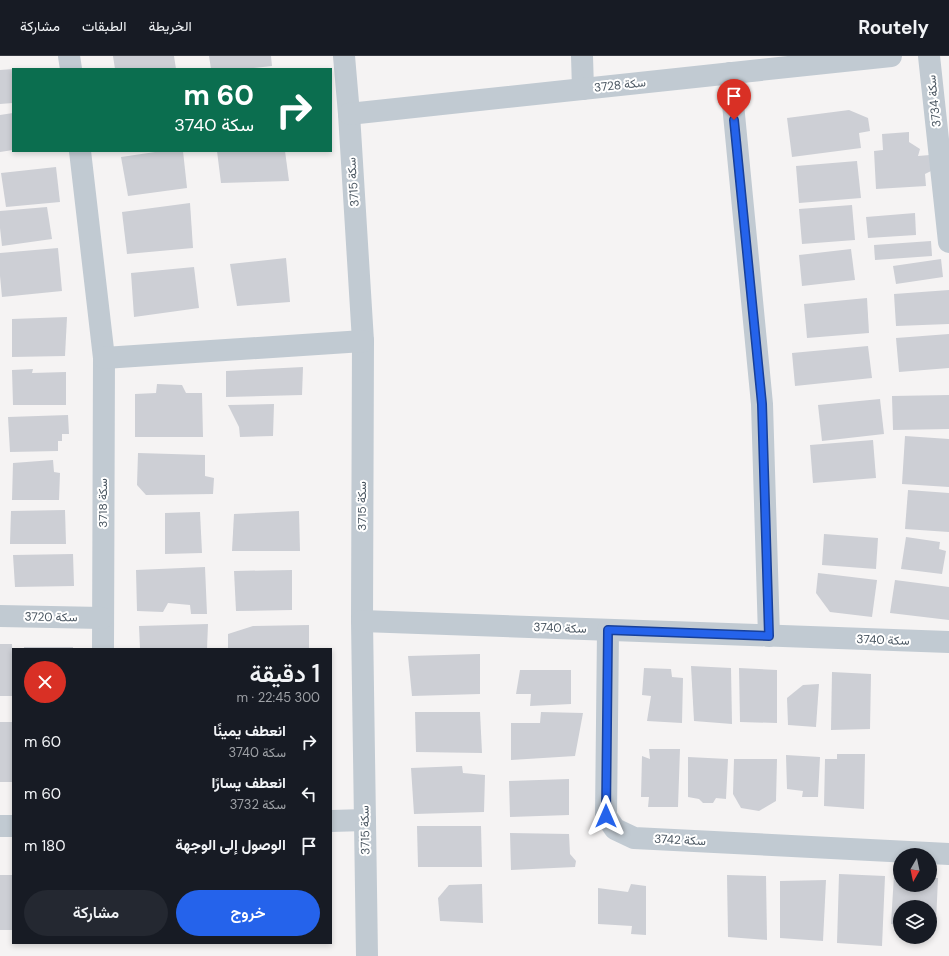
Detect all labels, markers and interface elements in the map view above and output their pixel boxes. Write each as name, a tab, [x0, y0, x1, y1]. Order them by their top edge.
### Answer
text: Routely	[858, 15, 929, 40]
text: مشاركة	[20, 17, 60, 35]
text: الطبقات	[82, 17, 126, 35]
text: الخريطة	[148, 17, 192, 35]
street label: سكة 3728	[593, 74, 647, 96]
street label: سكة 3734	[923, 74, 945, 128]
text: 60 m	[184, 77, 254, 114]
pin	[717, 79, 751, 120]
icon: right	[268, 84, 320, 136]
icon: arrive	[723, 85, 745, 107]
text: سكة 3740	[174, 113, 254, 137]
street label: سكة 3715	[343, 157, 363, 207]
street label: سكة 3718	[95, 478, 111, 528]
street label: سكة 3715	[354, 481, 370, 531]
street label: سكة 3720	[24, 609, 78, 625]
street label: سكة 3740	[533, 619, 587, 637]
street label: سكة 3740	[856, 631, 910, 649]
text: 1 دقيقة	[249, 658, 320, 689]
button: close	[24, 661, 66, 703]
text: 300 m · 22:45	[237, 689, 320, 706]
text: انعطف يمينًا	[213, 721, 286, 741]
icon: right	[298, 731, 320, 753]
text: 60 m	[24, 732, 61, 752]
text: سكة 3740	[228, 744, 286, 761]
text: انعطف يسارًا	[211, 773, 286, 793]
icon: left	[298, 783, 320, 805]
text: 60 m	[24, 784, 61, 804]
position arrow	[585, 795, 627, 837]
text: سكة 3732	[230, 796, 286, 813]
street label: سكة 3715	[357, 805, 373, 855]
street label: سكة 3742	[654, 831, 706, 849]
text: الوصول إلى الوجهة	[175, 835, 286, 855]
icon: arrive	[298, 835, 320, 857]
text: 180 m	[24, 836, 65, 856]
north arrow	[893, 848, 937, 892]
map controls	[893, 848, 937, 944]
button: مشاركة	[24, 890, 168, 936]
button: خروج	[176, 890, 320, 936]
button: layers	[893, 900, 937, 944]

